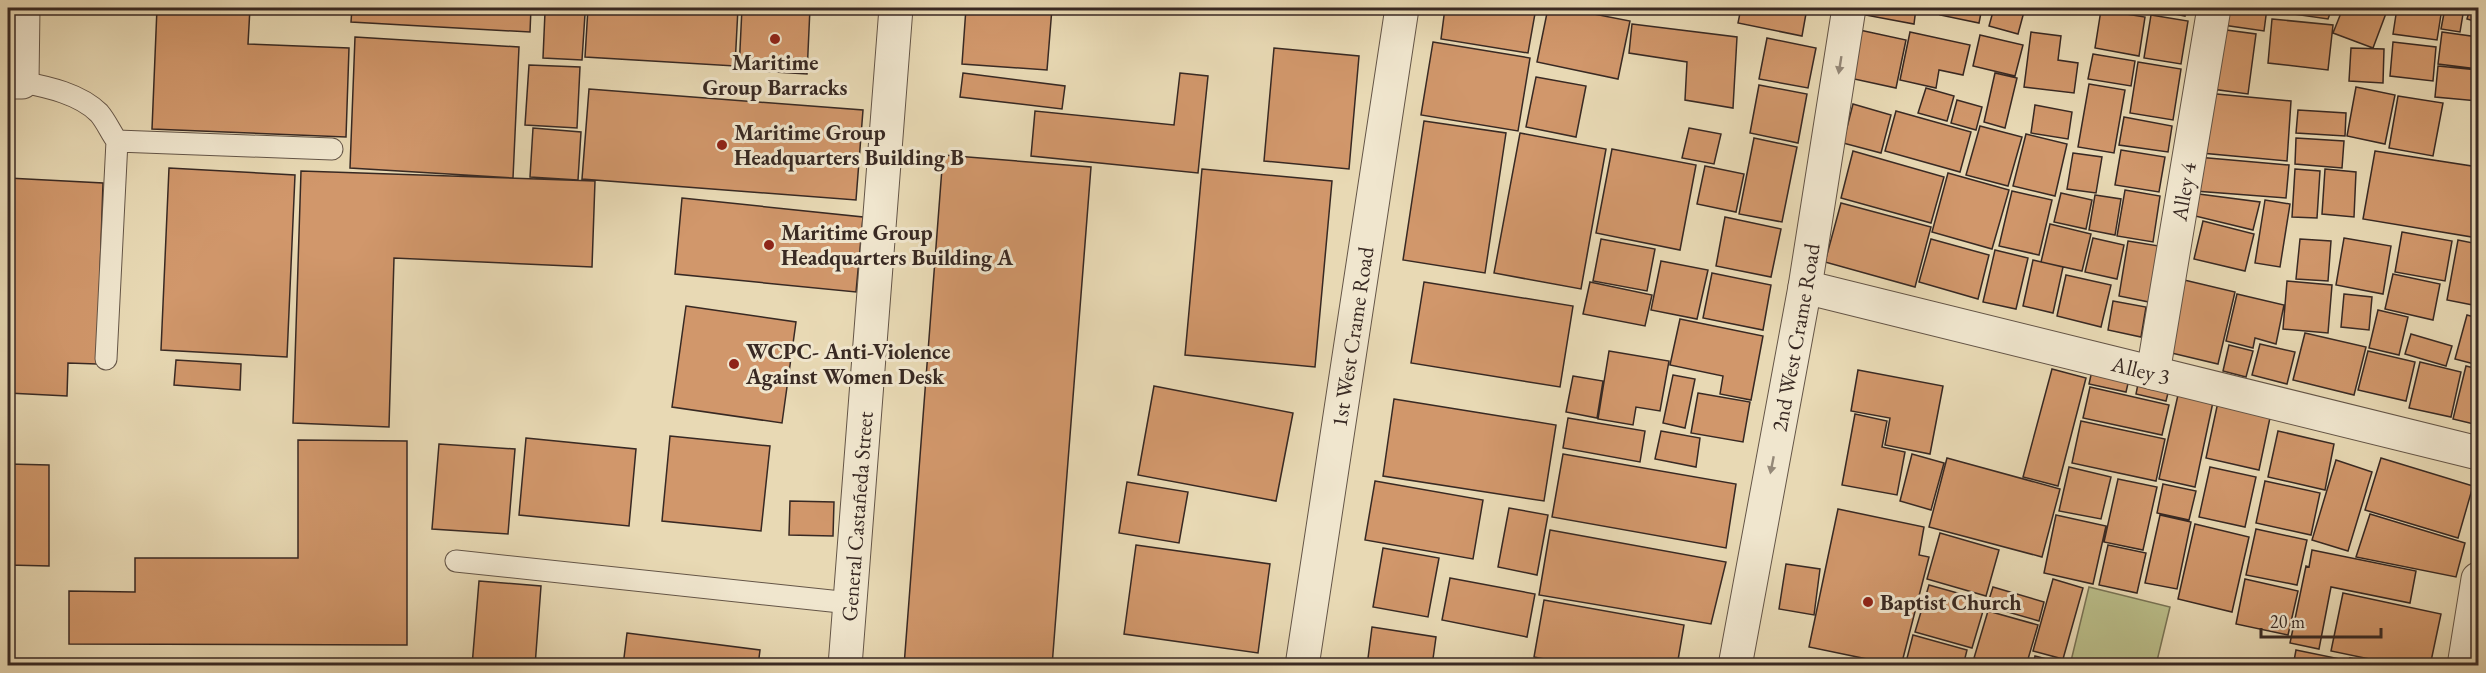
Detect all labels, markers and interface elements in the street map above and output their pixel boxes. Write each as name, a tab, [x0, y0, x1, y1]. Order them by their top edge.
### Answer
marker: Maritime Group Barracks	[768, 32, 782, 46]
place label: Maritime Group Barracks	[703, 48, 848, 102]
one-way arrow	[1835, 56, 1844, 75]
place label: Maritime Group Headquarters Building B	[734, 118, 964, 172]
marker: Maritime Group Headquarters Building B	[715, 138, 729, 152]
street label: Alley 4	[2164, 160, 2203, 224]
place label: Maritime Group Headquarters Building A	[781, 218, 1013, 272]
marker: Maritime Group Headquarters Building A	[762, 238, 776, 252]
street label: 2nd West Crame Road	[1764, 241, 1826, 434]
street label: 1st West Crame Road	[1324, 244, 1380, 429]
place label: WCPC- Anti-Violence Against Women Desk	[745, 337, 950, 391]
street label: Alley 3	[2108, 348, 2173, 391]
marker: WCPC- Anti-Violence Against Women Desk	[727, 357, 741, 371]
street label: General Castañeda Street	[834, 410, 879, 623]
one-way arrow	[1767, 455, 1776, 474]
place label: Baptist Church	[1880, 588, 2022, 617]
marker: Baptist Church	[1861, 595, 1875, 609]
scale bar	[2261, 601, 2381, 639]
text: 20 m	[2270, 610, 2305, 633]

